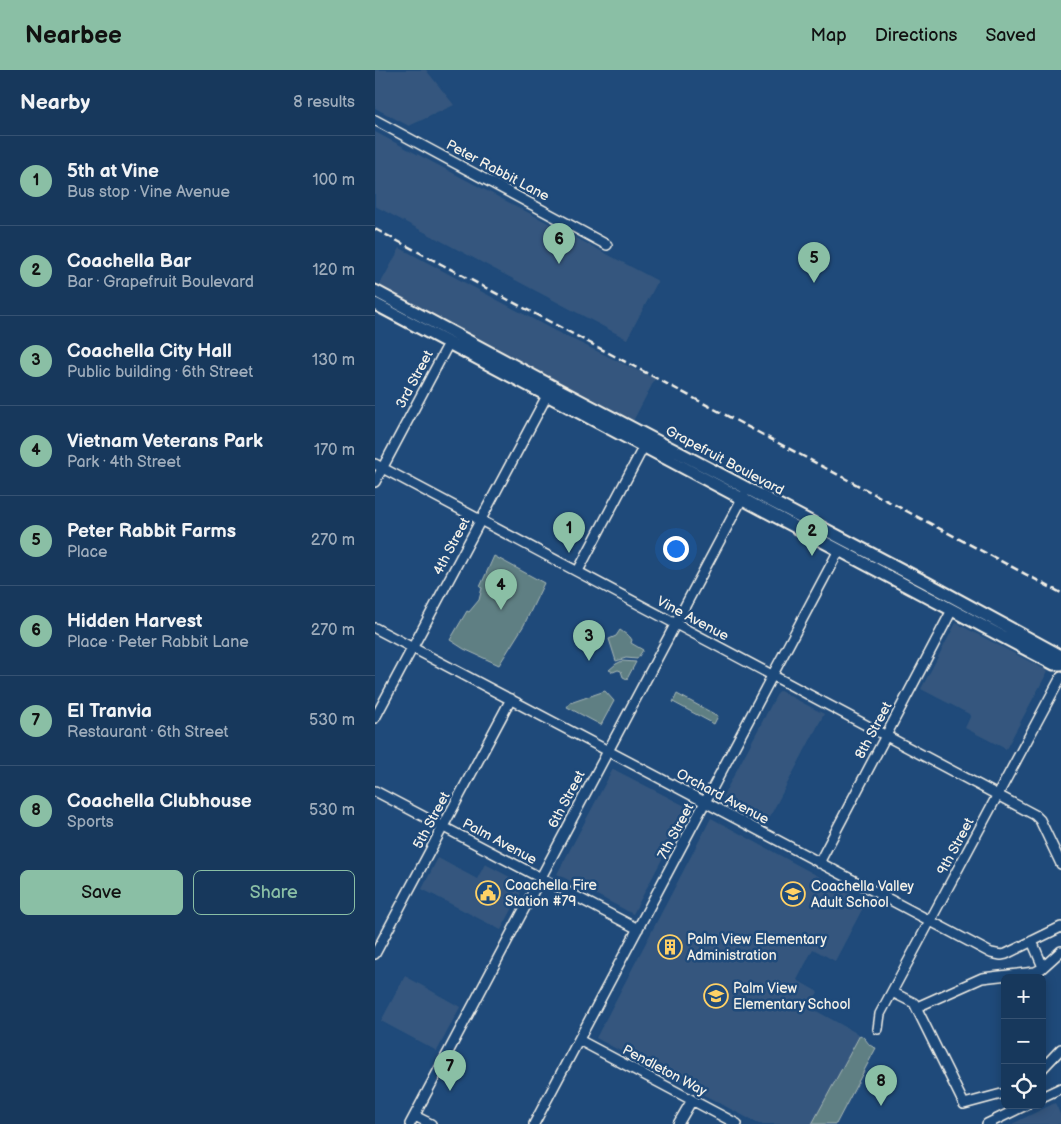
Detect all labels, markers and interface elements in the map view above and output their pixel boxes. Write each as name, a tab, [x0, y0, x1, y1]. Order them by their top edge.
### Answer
text: Nearbee	[25, 21, 122, 50]
text: Map	[811, 25, 847, 46]
text: Directions	[875, 25, 957, 46]
text: Saved	[985, 25, 1036, 46]
text: Nearby	[20, 90, 90, 115]
text: 8 results	[293, 93, 355, 112]
street label: Peter Rabbit Lane	[443, 136, 552, 205]
text: 5th at Vine	[67, 160, 159, 183]
text: 1	[33, 171, 39, 190]
text: 100 m	[312, 171, 355, 190]
text: Bus stop · Vine Avenue	[67, 183, 230, 202]
pin: 6	[543, 223, 575, 264]
pin: 5	[798, 242, 830, 283]
text: Coachella Bar	[67, 250, 191, 273]
text: 2	[31, 261, 41, 280]
text: 120 m	[312, 261, 355, 280]
text: Bar · Grapefruit Boulevard	[67, 273, 254, 292]
text: Coachella City Hall	[67, 340, 232, 363]
street label: 3rd Street	[392, 347, 437, 411]
text: 3	[31, 351, 41, 370]
text: 130 m	[312, 351, 355, 370]
text: Public building · 6th Street	[67, 363, 253, 382]
street label: Grapefruit Boulevard	[663, 422, 787, 499]
text: Vietnam Veterans Park	[67, 430, 263, 453]
text: 4	[31, 441, 41, 460]
text: 170 m	[314, 441, 355, 460]
text: Park · 4th Street	[67, 453, 181, 472]
pin: 1	[553, 512, 585, 553]
street label: 4th Street	[429, 514, 474, 578]
pin: 2	[796, 515, 828, 556]
text: Peter Rabbit Farms	[67, 520, 236, 543]
text: 5	[31, 531, 41, 550]
text: 270 m	[311, 531, 355, 550]
your location	[663, 536, 689, 562]
text: Place	[67, 543, 108, 562]
pin: 4	[485, 569, 517, 610]
street label: Vine Avenue	[654, 592, 732, 644]
text: Hidden Harvest	[67, 610, 202, 633]
pin: 3	[573, 620, 605, 661]
text: 6	[31, 621, 41, 640]
text: 270 m	[311, 621, 355, 640]
text: Place · Peter Rabbit Lane	[67, 633, 249, 652]
street label: 8th Street	[851, 698, 896, 762]
text: El Tranvia	[67, 700, 152, 723]
text: 7	[32, 711, 40, 730]
text: 530 m	[309, 711, 355, 730]
text: Restaurant · 6th Street	[67, 723, 229, 742]
street label: Orchard Avenue	[674, 765, 772, 828]
street label: 6th Street	[544, 767, 589, 831]
street label: 5th Street	[409, 788, 454, 852]
text: Coachella Clubhouse	[67, 790, 252, 813]
street label: 7th Street	[654, 800, 698, 862]
text: 8	[31, 801, 41, 820]
text: 530 m	[309, 801, 355, 820]
text: Sports	[67, 813, 114, 832]
street label: 9th Street	[933, 814, 978, 878]
street label: Palm Avenue	[460, 815, 540, 868]
button: Save	[20, 870, 183, 915]
button: Share	[193, 870, 355, 915]
place label: Coachella Fire Station #79	[505, 877, 597, 910]
place label: Coachella Valley Adult School	[811, 878, 915, 911]
public building icon: Coachella Fire Station #79	[475, 880, 501, 906]
school or university icon: Coachella Valley Adult School	[780, 881, 806, 907]
place label: Palm View Elementary Administration	[687, 931, 828, 964]
building icon: Palm View Elementary Administration	[657, 934, 683, 960]
map controls	[1001, 974, 1046, 1109]
button: +	[1001, 974, 1046, 1019]
place label: Palm View Elementary School	[733, 980, 851, 1013]
school or university icon: Palm View Elementary School	[703, 983, 729, 1009]
button: −	[1001, 1019, 1046, 1064]
street label: Pendleton Way	[620, 1041, 710, 1100]
pin: 7	[434, 1050, 466, 1091]
button: locate	[1001, 1064, 1046, 1109]
pin: 8	[865, 1065, 897, 1106]

